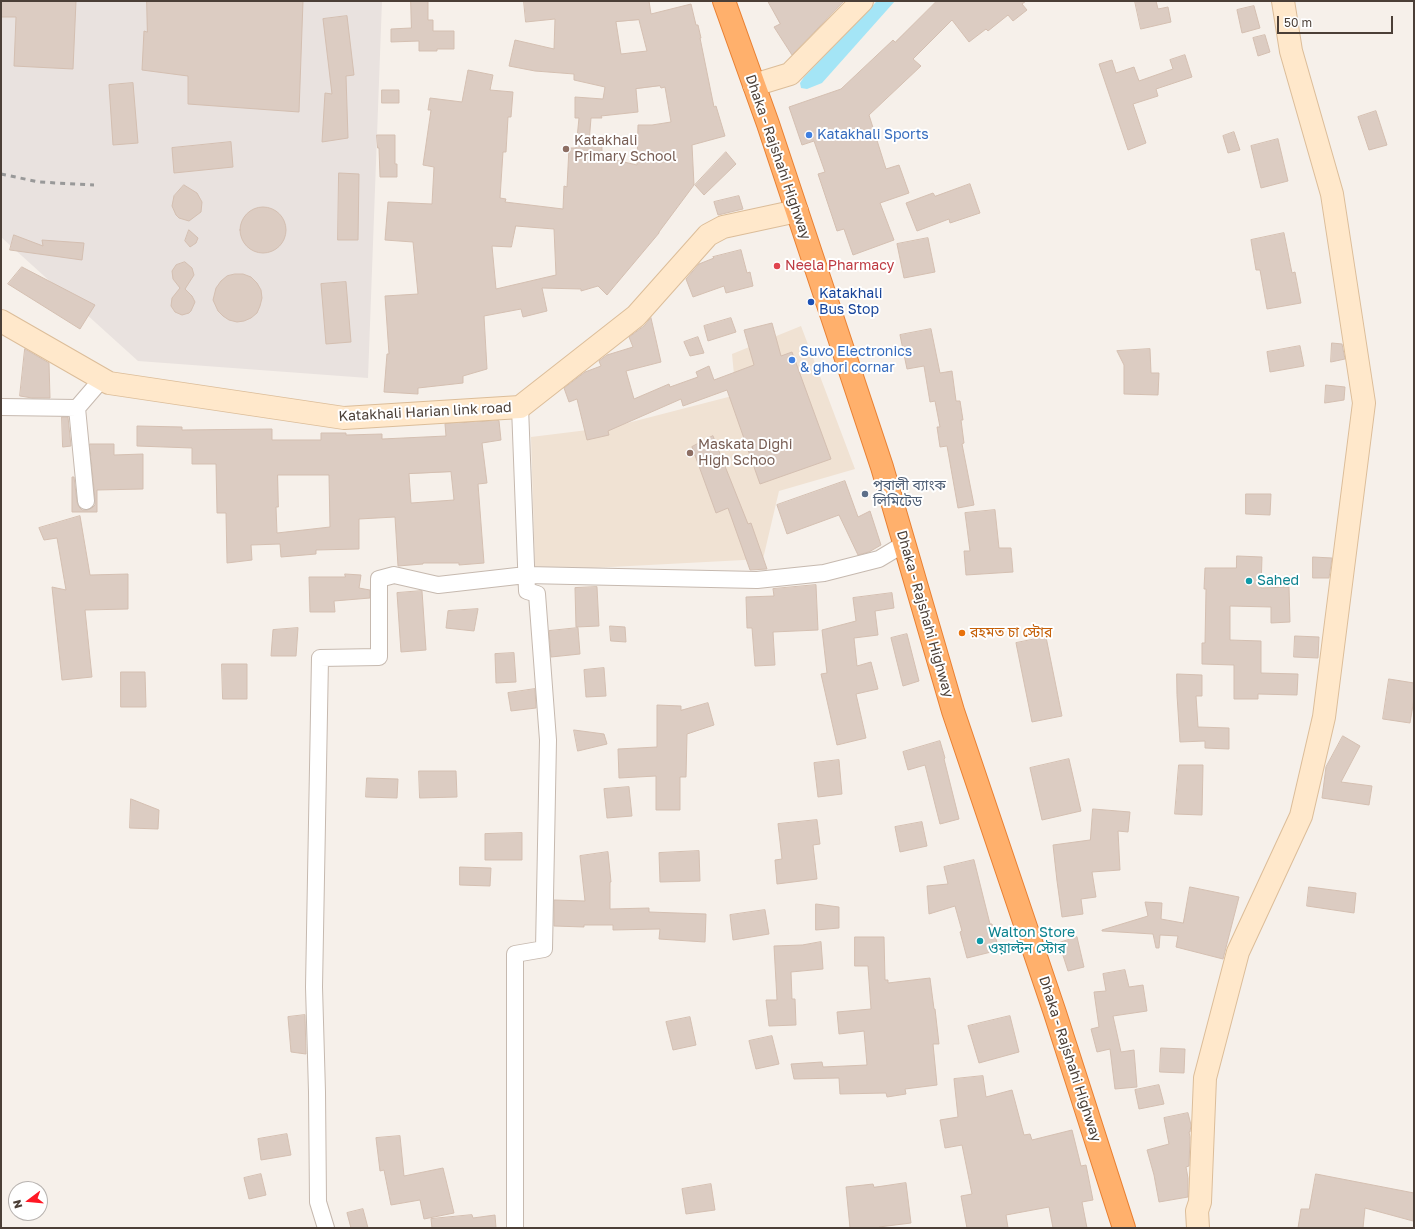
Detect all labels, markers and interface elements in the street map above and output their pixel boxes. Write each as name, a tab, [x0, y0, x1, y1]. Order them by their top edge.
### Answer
scale bar	[1279, 8, 1395, 34]
text: 50 m	[1284, 15, 1312, 30]
street label: Dhaka - Rajshahi Highway	[742, 72, 814, 242]
place label: Katakhali Sports	[817, 127, 929, 143]
marker: Katakhali Sports	[804, 130, 814, 140]
place label: Katakhali Primary School	[574, 133, 676, 166]
marker: Katakhali Primary School	[561, 144, 571, 154]
place label: Neela Pharmacy	[785, 258, 894, 274]
marker: Neela Pharmacy	[772, 261, 782, 271]
place label: Katakhali Bus Stop	[819, 286, 882, 318]
marker: Katakhali Bus Stop	[806, 297, 816, 307]
place label: Suvo Electronics & ghori cornar	[800, 344, 912, 376]
marker: Suvo Electronics & ghori cornar	[787, 355, 797, 365]
street label: Katakhali Harian link road	[338, 399, 512, 425]
place label: Maskata Dighi High Schoo	[698, 437, 792, 470]
marker: Maskata Dighi High Schoo	[685, 448, 695, 458]
place label: পূবালী ব্যাংক লিমিটেড	[873, 478, 946, 510]
marker: পূবালী ব্যাংক লিমিটেড	[860, 489, 870, 499]
street label: Dhaka - Rajshahi Highway	[893, 528, 957, 700]
place label: Sahed	[1257, 573, 1299, 589]
marker: Sahed	[1244, 576, 1254, 586]
place label: রহমত চা স্টোর	[970, 625, 1052, 641]
marker: রহমত চা স্টোর	[957, 628, 967, 638]
place label: Walton Store ওয়াল্টন স্টোর	[988, 925, 1075, 958]
marker: Walton Store ওয়াল্টন স্টোর	[975, 936, 985, 946]
street label: Dhaka - Rajshahi Highway	[1035, 974, 1105, 1144]
north arrow	[8, 1181, 48, 1221]
text: N	[10, 1198, 24, 1210]

